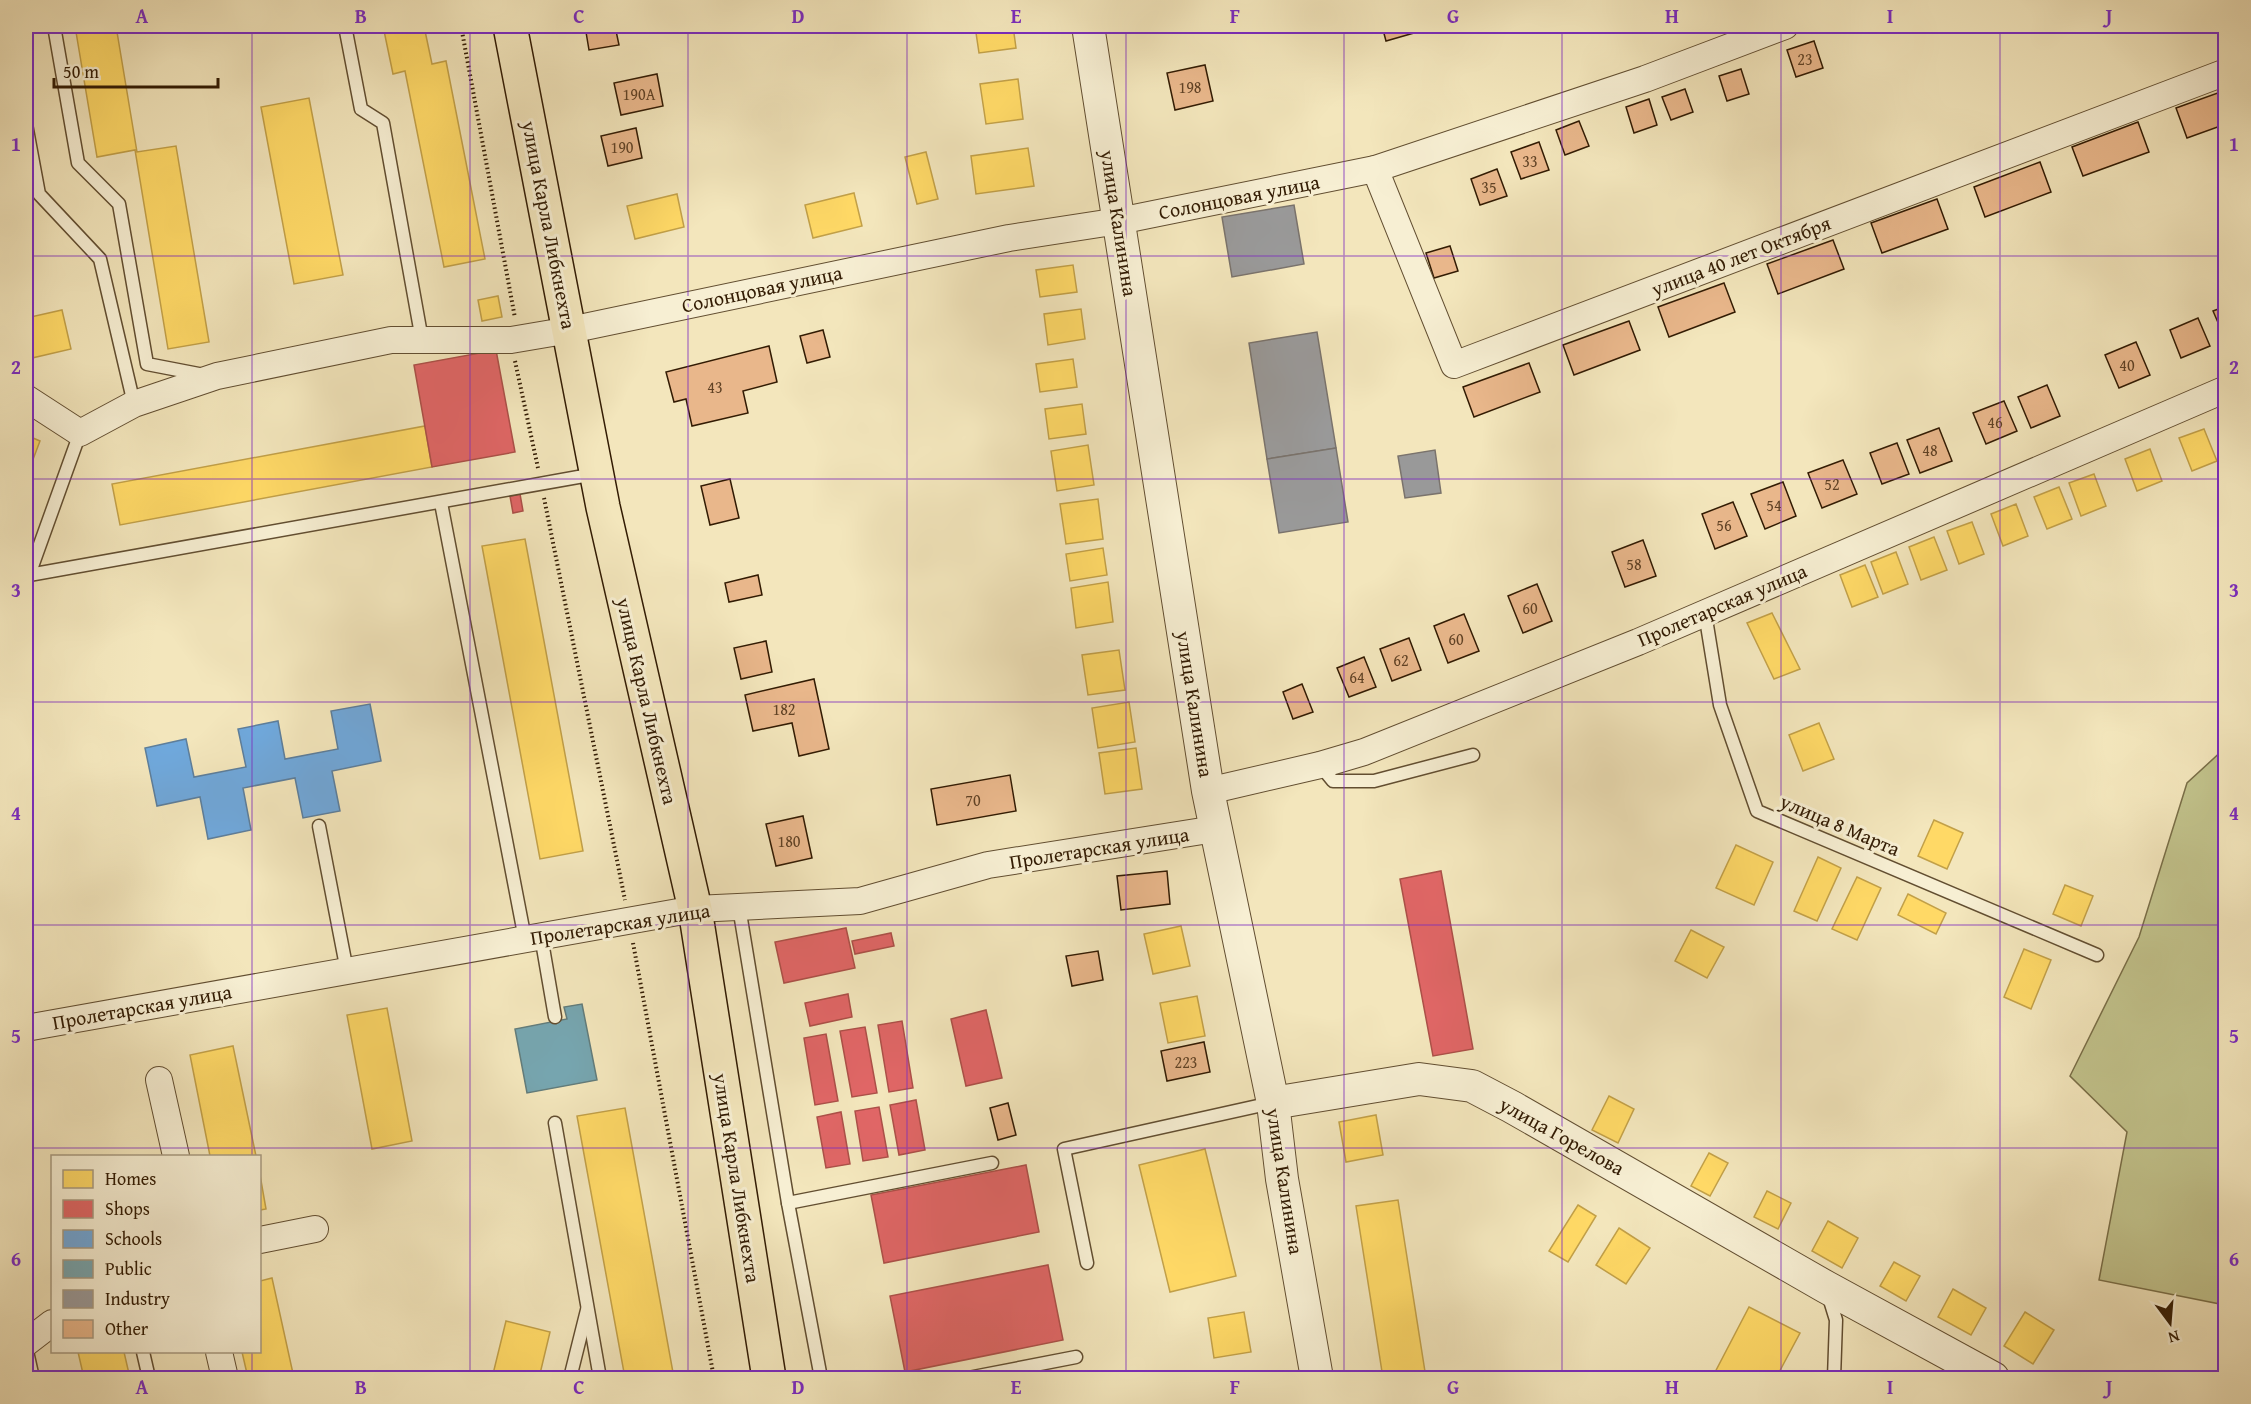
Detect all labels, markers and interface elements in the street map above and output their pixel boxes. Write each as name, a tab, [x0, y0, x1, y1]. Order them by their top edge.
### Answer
text: A	[136, 1, 149, 30]
text: B	[355, 1, 367, 30]
text: C	[573, 1, 585, 30]
text: D	[791, 1, 805, 30]
text: E	[1011, 1, 1022, 30]
text: F	[1230, 1, 1240, 30]
text: G	[1447, 1, 1459, 30]
text: H	[1665, 1, 1679, 30]
text: I	[1887, 1, 1893, 30]
text: J	[2103, 1, 2113, 30]
house number: 23	[1797, 47, 1813, 71]
scale bar	[54, 51, 218, 89]
text: 50 m	[63, 58, 99, 85]
house number: 198	[1178, 75, 1202, 99]
house number: 190А	[623, 82, 656, 106]
street label: улица Карла Либкнехта	[515, 117, 584, 332]
text: 1	[11, 129, 21, 158]
text: 1	[2229, 129, 2239, 158]
house number: 190	[610, 135, 634, 159]
street label: улица Калинина	[1093, 147, 1145, 299]
house number: 33	[1522, 149, 1538, 173]
street label: Солонцовая улица	[1156, 167, 1322, 226]
house number: 35	[1481, 175, 1497, 199]
street label: улица 40 лет Октября	[1646, 208, 1835, 303]
street label: Солонцовая улица	[679, 257, 845, 320]
text: 2	[11, 352, 21, 381]
text: 2	[2229, 352, 2239, 381]
house number: 40	[2119, 353, 2135, 377]
house number: 43	[707, 375, 723, 399]
house number: 46	[1987, 410, 2003, 434]
house number: 48	[1922, 438, 1938, 462]
house number: 52	[1824, 472, 1840, 496]
house number: 54	[1766, 493, 1782, 517]
house number: 56	[1716, 513, 1732, 537]
house number: 58	[1626, 552, 1642, 576]
street label: Пролетарская улица	[1633, 556, 1812, 653]
text: 3	[11, 575, 21, 604]
text: 3	[2229, 575, 2239, 604]
street label: улица Карла Либкнехта	[609, 594, 686, 808]
house number: 60	[1522, 596, 1538, 620]
house number: 60	[1448, 627, 1464, 651]
street label: улица Калинина	[1169, 628, 1221, 780]
house number: 62	[1393, 648, 1409, 672]
house number: 64	[1349, 665, 1365, 689]
house number: 182	[772, 697, 796, 721]
street label: улица 8 Марта	[1775, 786, 1905, 863]
house number: 70	[965, 788, 981, 812]
text: 4	[11, 798, 21, 827]
text: 4	[2229, 798, 2239, 827]
street label: Пролетарская улица	[1007, 819, 1191, 876]
house number: 180	[777, 829, 801, 853]
street label: Пролетарская улица	[528, 895, 712, 952]
street label: Пролетарская улица	[50, 976, 234, 1037]
text: 5	[11, 1021, 21, 1050]
text: 5	[2229, 1021, 2239, 1050]
house number: 223	[1174, 1050, 1198, 1074]
street label: улица Карла Либкнехта	[706, 1070, 768, 1285]
street label: улица Горелова	[1494, 1089, 1630, 1182]
street label: улица Калинина	[1259, 1105, 1311, 1257]
legend	[51, 1155, 261, 1353]
text: Homes	[105, 1165, 156, 1192]
text: Shops	[105, 1195, 150, 1222]
text: Schools	[105, 1225, 162, 1252]
text: 6	[11, 1244, 21, 1273]
text: 6	[2229, 1244, 2239, 1273]
text: Public	[105, 1255, 152, 1282]
text: Industry	[105, 1285, 170, 1312]
north arrow	[2140, 1293, 2200, 1353]
text: Other	[105, 1315, 149, 1342]
text: N	[2165, 1324, 2183, 1351]
text: A	[136, 1372, 149, 1401]
text: B	[355, 1372, 367, 1401]
text: C	[573, 1372, 585, 1401]
text: D	[791, 1372, 805, 1401]
text: E	[1011, 1372, 1022, 1401]
text: F	[1230, 1372, 1240, 1401]
text: G	[1447, 1372, 1459, 1401]
text: H	[1665, 1372, 1679, 1401]
text: I	[1887, 1372, 1893, 1401]
text: J	[2103, 1372, 2113, 1401]

